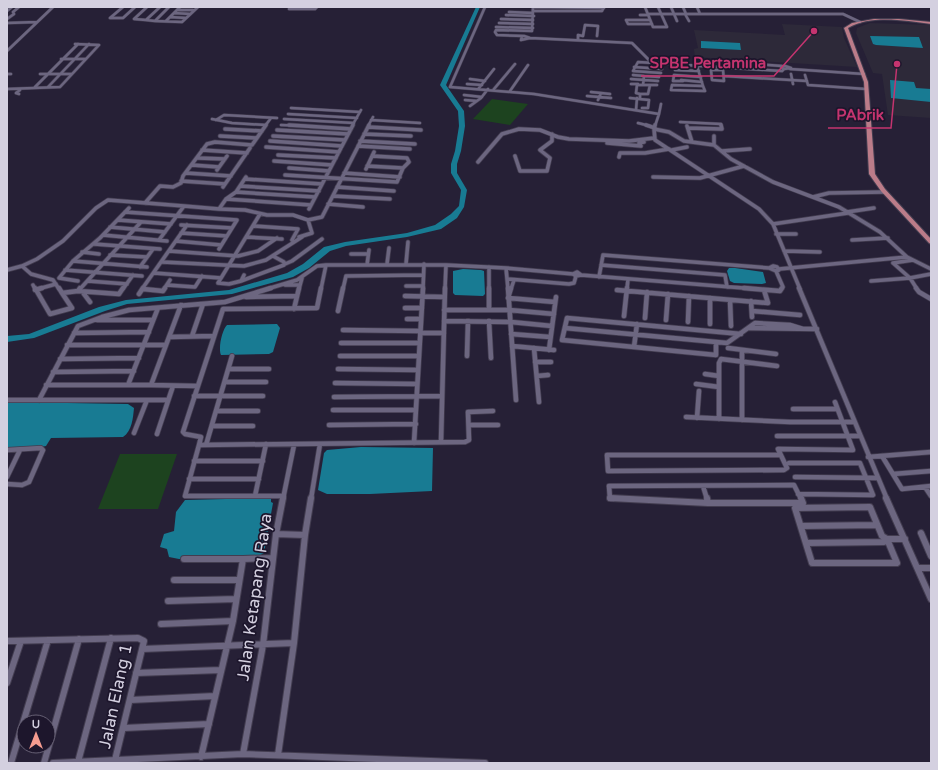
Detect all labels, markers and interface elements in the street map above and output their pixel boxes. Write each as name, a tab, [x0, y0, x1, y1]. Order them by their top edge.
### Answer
callout: SPBE Pertamina	[641, 49, 774, 76]
text: SPBE Pertamina	[650, 54, 766, 72]
callout: PAbrik	[828, 101, 891, 128]
text: PAbrik	[836, 106, 884, 124]
street label: Jalan Ketapang Raya	[232, 512, 277, 682]
street label: Jalan Elang 1	[94, 642, 137, 751]
north arrow	[16, 714, 56, 754]
text: U	[32, 718, 40, 731]

